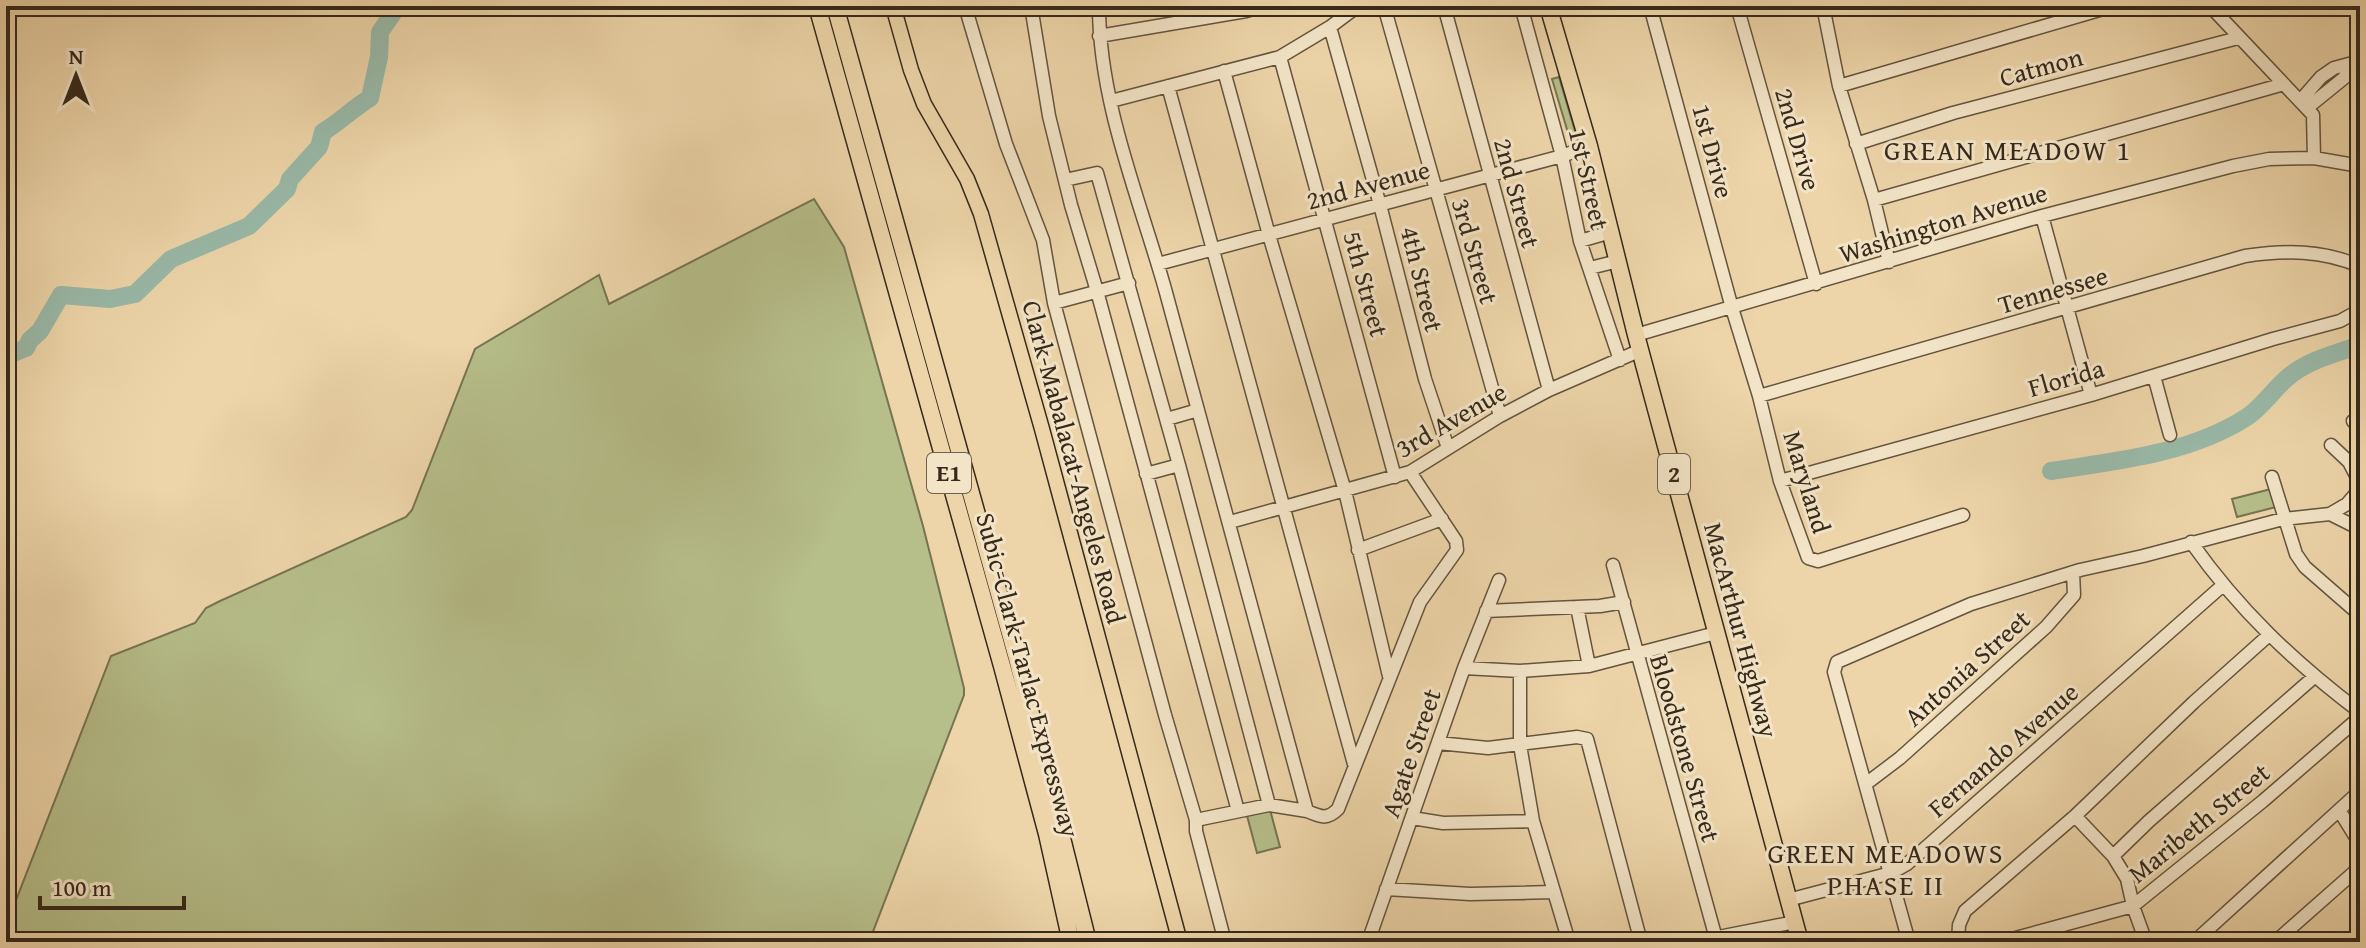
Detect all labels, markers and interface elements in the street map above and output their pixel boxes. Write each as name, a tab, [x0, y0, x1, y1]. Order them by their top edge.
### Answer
north arrow	[36, 36, 116, 116]
street label: Catmon	[1995, 37, 2087, 96]
text: N	[69, 40, 84, 72]
street label: 2nd Drive	[1765, 83, 1832, 195]
street label: 1st Drive	[1682, 99, 1745, 202]
street label: 1st Street	[1559, 124, 1620, 234]
district label: GREAN MEADOW 1	[1884, 129, 2132, 170]
street label: 2nd Street	[1484, 133, 1551, 252]
street label: 2nd Avenue	[1302, 149, 1434, 220]
street label: Washington Avenue	[1834, 172, 2052, 273]
street label: 3rd Street	[1442, 193, 1509, 308]
street label: 4th Street	[1391, 222, 1454, 336]
street label: 5th Street	[1334, 227, 1399, 341]
street label: Tennessee	[1994, 255, 2112, 324]
street label: Clark-Mabalacat-Angeles Road	[1013, 296, 1136, 628]
street label: Florida	[2023, 348, 2109, 407]
street label: 3rd Avenue	[1388, 372, 1514, 467]
street label: Maryland	[1773, 426, 1842, 538]
road number: E1	[927, 453, 971, 493]
road number: 2	[1658, 454, 1690, 494]
street label: Subic-Clark-Tarlac Expressway	[966, 508, 1091, 842]
street label: MacArthur Highway	[1694, 518, 1789, 742]
street label: Antonia Street	[1895, 600, 2039, 735]
street label: Bloodstone Street	[1640, 649, 1731, 846]
street label: Fernando Avenue	[1919, 673, 2087, 826]
street label: Agate Street	[1370, 683, 1451, 822]
street label: Maribeth Street	[2119, 753, 2278, 892]
district label: GREEN MEADOWS PHASE II	[1767, 832, 2005, 905]
scale bar	[40, 860, 184, 910]
text: 100 m	[52, 870, 112, 905]

